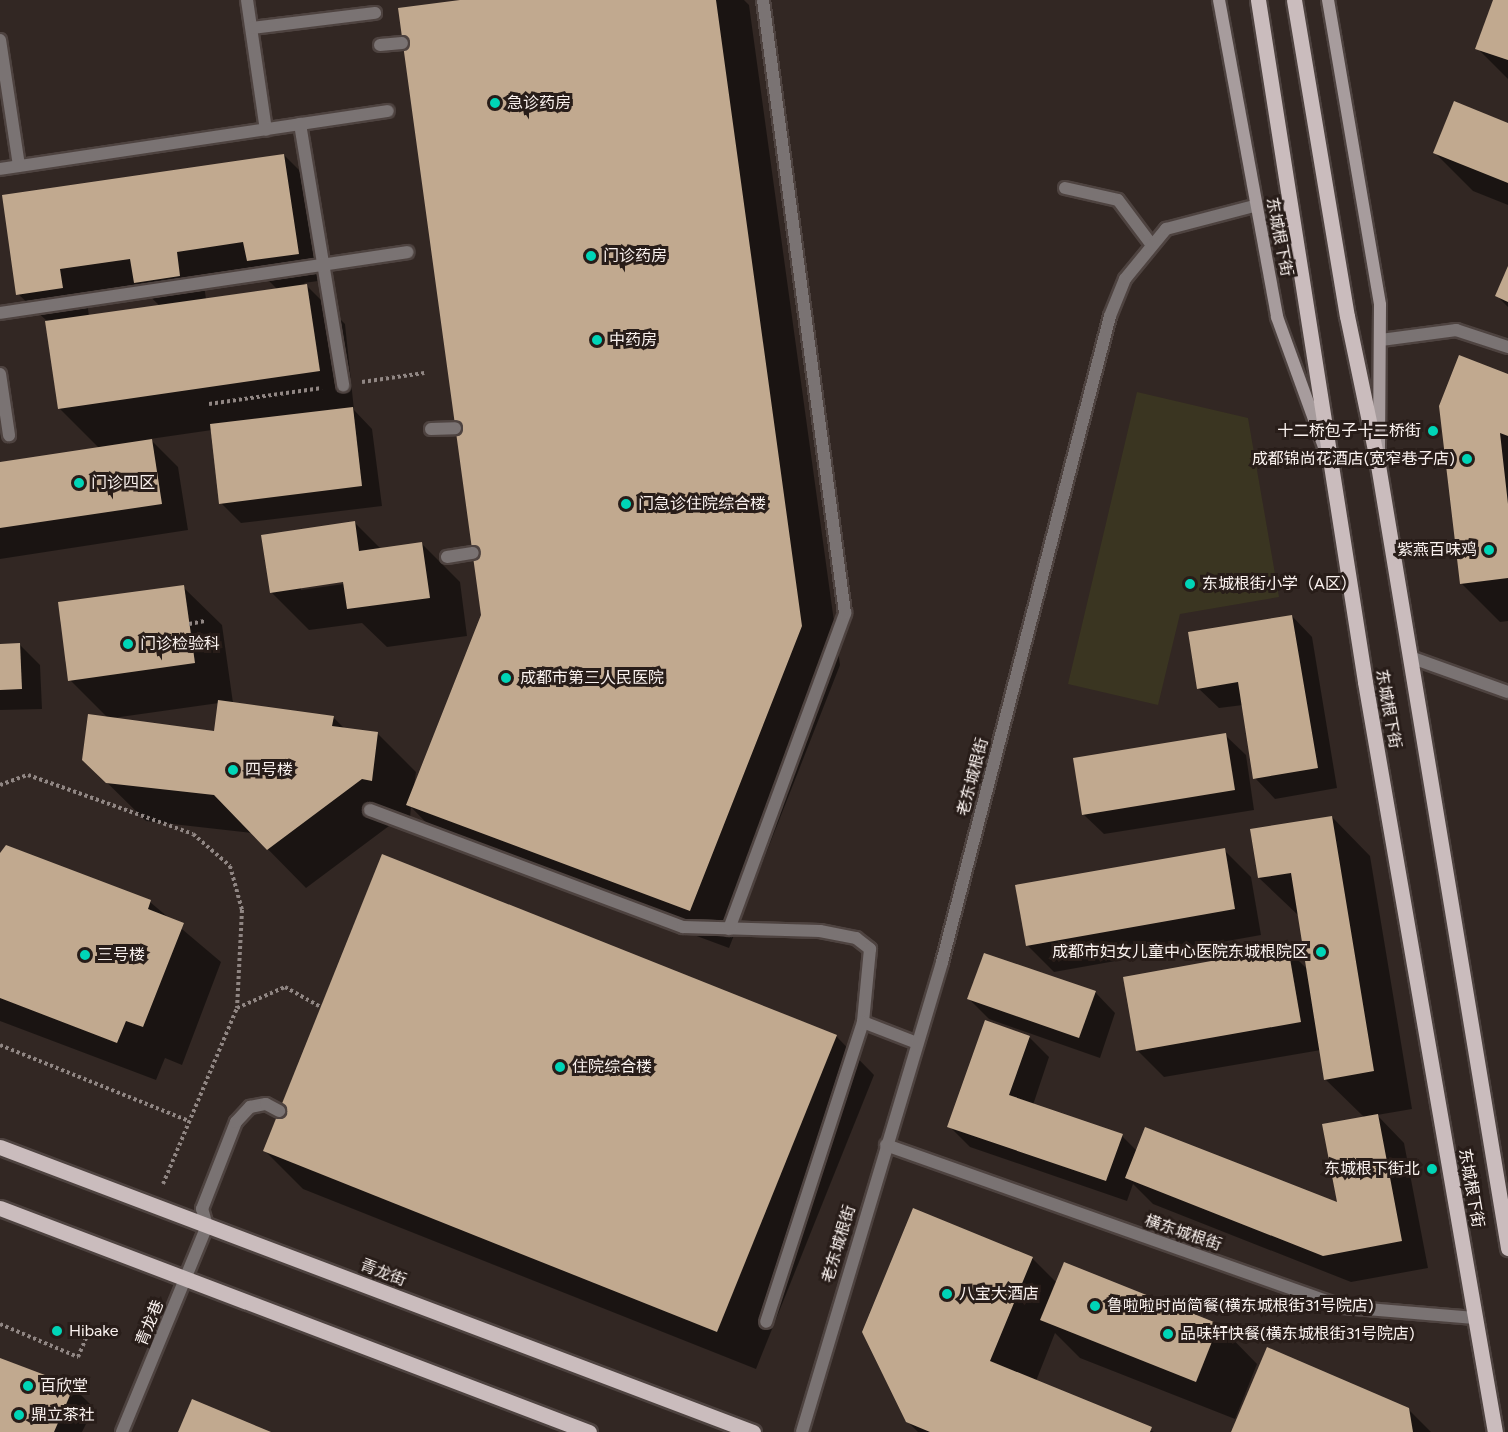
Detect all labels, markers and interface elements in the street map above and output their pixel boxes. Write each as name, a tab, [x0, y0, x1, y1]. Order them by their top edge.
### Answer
place label: 急诊药房	[507, 93, 571, 113]
marker: 急诊药房	[488, 96, 502, 110]
street label: 东城根下街	[1262, 196, 1296, 278]
place label: 门诊药房	[603, 246, 667, 266]
marker: 门诊药房	[584, 249, 598, 263]
place label: 中药房	[609, 330, 657, 350]
marker: 中药房	[590, 333, 604, 347]
place label: 十二桥包子十二桥街	[1277, 421, 1421, 441]
marker: 十二桥包子十二桥街	[1426, 424, 1440, 438]
place label: 成都锦尚花酒店(宽窄巷子店)	[1252, 449, 1455, 469]
marker: 成都锦尚花酒店(宽窄巷子店)	[1460, 452, 1474, 466]
place label: 门诊四区	[91, 473, 155, 493]
marker: 门诊四区	[72, 476, 86, 490]
place label: 门急诊住院综合楼	[638, 494, 766, 514]
marker: 门急诊住院综合楼	[619, 497, 633, 511]
place label: 紫燕百味鸡	[1397, 540, 1477, 560]
marker: 紫燕百味鸡	[1482, 543, 1496, 557]
place label: 东城根街小学（A区）	[1202, 574, 1357, 594]
marker: 东城根街小学（A区）	[1183, 577, 1197, 591]
place label: 门诊检验科	[140, 634, 220, 654]
marker: 门诊检验科	[121, 637, 135, 651]
place label: 成都市第三人民医院	[520, 668, 664, 688]
street label: 东城根下街	[1372, 668, 1404, 750]
marker: 成都市第三人民医院	[497, 669, 515, 687]
street label: 老东城根街	[953, 736, 993, 818]
place label: 四号楼	[245, 760, 293, 780]
marker: 四号楼	[226, 763, 240, 777]
place label: 成都市妇女儿童中心医院东城根院区	[1052, 942, 1308, 962]
marker: 成都市妇女儿童中心医院东城根院区	[1312, 943, 1330, 961]
place label: 三号楼	[97, 945, 145, 965]
marker: 三号楼	[78, 948, 92, 962]
place label: 住院综合楼	[572, 1057, 652, 1077]
marker: 住院综合楼	[553, 1060, 567, 1074]
street label: 东城根下街	[1455, 1147, 1487, 1229]
place label: 东城根下街北	[1324, 1159, 1420, 1179]
marker: 东城根下街北	[1425, 1162, 1439, 1176]
street label: 老东城根街	[818, 1203, 860, 1285]
street label: 横东城根街	[1142, 1211, 1224, 1255]
street label: 青龙街	[357, 1255, 409, 1291]
place label: 八宝大酒店	[959, 1284, 1039, 1304]
marker: 八宝大酒店	[940, 1287, 954, 1301]
place label: 鲁啦啦时尚简餐(横东城根街31号院店)	[1107, 1296, 1374, 1316]
street label: 青龙巷	[132, 1297, 168, 1349]
marker: 鲁啦啦时尚简餐(横东城根街31号院店)	[1088, 1299, 1102, 1313]
place label: Hibake	[69, 1321, 119, 1341]
marker: Hibake	[50, 1324, 64, 1338]
place label: 品味轩快餐(横东城根街31号院店)	[1180, 1324, 1415, 1344]
marker: 品味轩快餐(横东城根街31号院店)	[1161, 1327, 1175, 1341]
place label: 百欣堂	[40, 1376, 88, 1396]
marker: 百欣堂	[21, 1379, 35, 1393]
place label: 鼎立茶社	[31, 1405, 95, 1425]
marker: 鼎立茶社	[12, 1408, 26, 1422]

